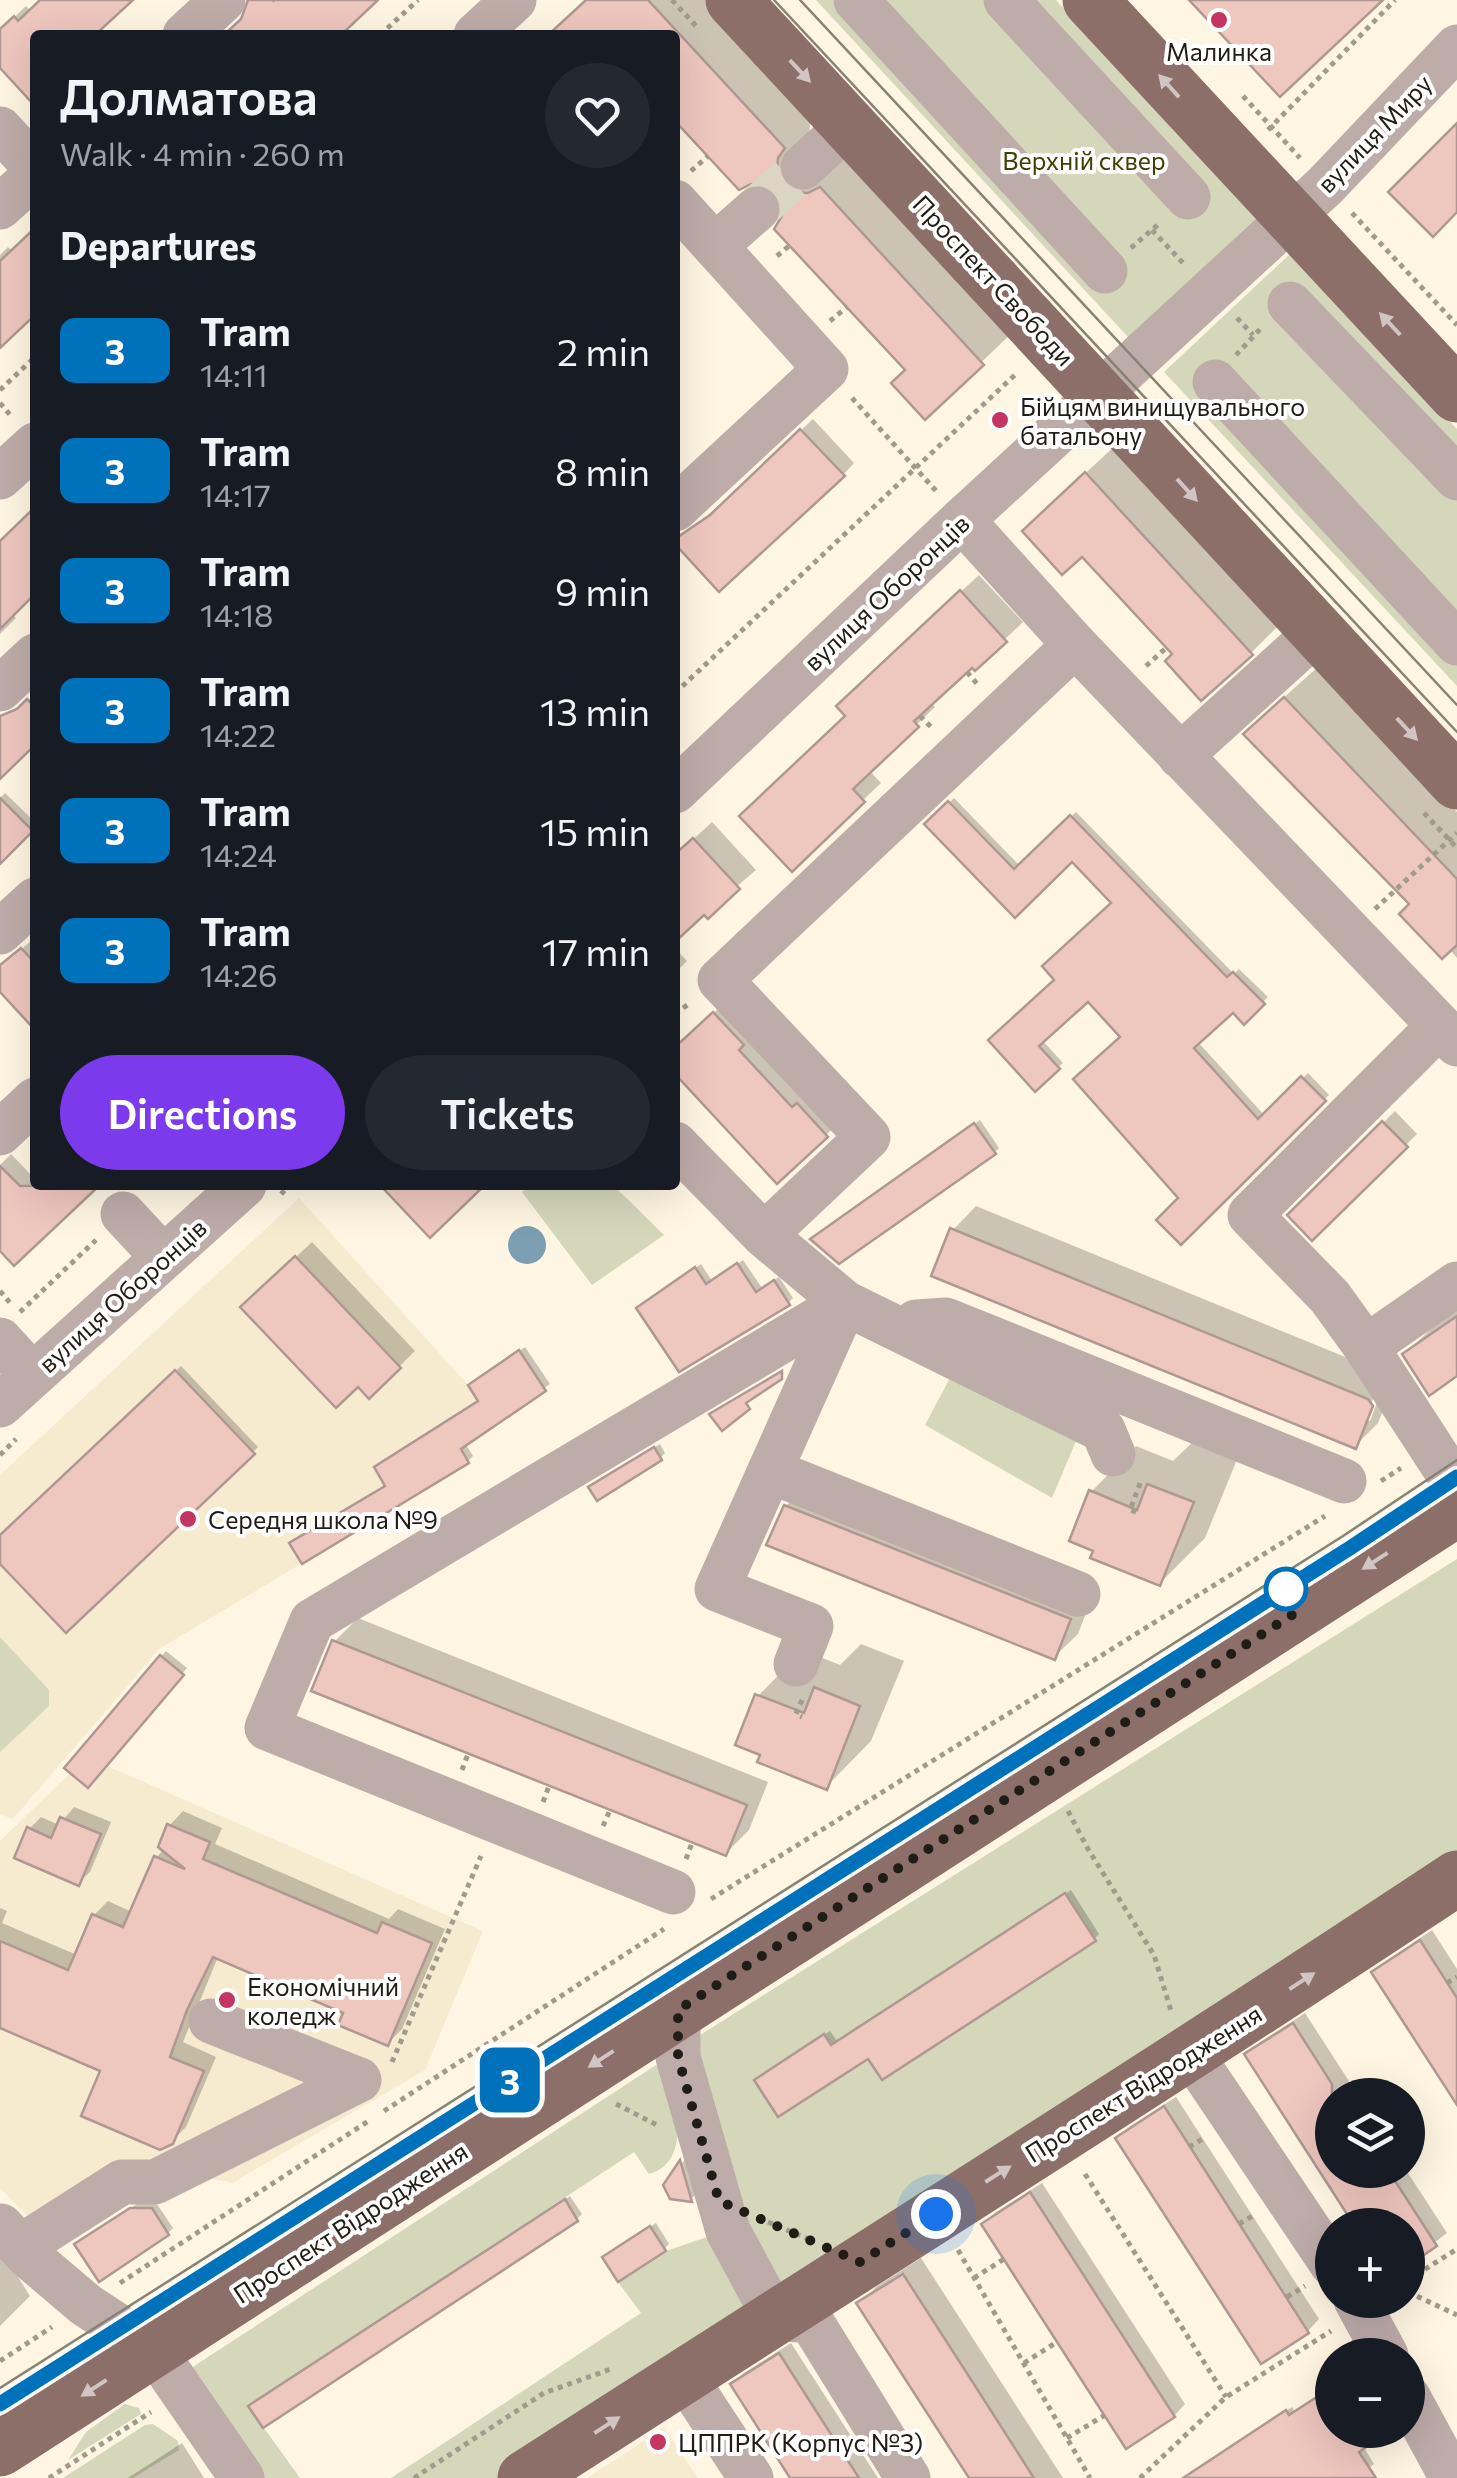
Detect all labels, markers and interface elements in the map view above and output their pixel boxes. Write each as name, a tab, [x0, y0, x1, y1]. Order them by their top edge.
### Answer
marker: Малинка	[1208, 9, 1230, 31]
place label: Малинка	[1166, 36, 1272, 66]
one-way arrow	[788, 59, 811, 83]
button: heart	[545, 63, 650, 168]
text: Долматова	[60, 66, 318, 125]
street label: вулиця Миру	[1310, 68, 1438, 198]
one-way arrow	[1158, 74, 1181, 98]
text: Walk · 4 min · 260 m	[60, 133, 345, 173]
park label: Верхній сквер	[1002, 145, 1166, 175]
street label: Проспект Свободи	[907, 189, 1081, 371]
text: Departures	[60, 221, 257, 268]
text: Tram	[200, 307, 291, 354]
one-way arrow	[1379, 312, 1402, 336]
text: 2 min	[557, 327, 650, 374]
text: 3	[105, 329, 125, 372]
text: 14:11	[200, 354, 268, 394]
place label: Бійцям винищувального батальону	[1020, 391, 1305, 450]
marker: Бійцям винищувального батальону	[989, 409, 1011, 431]
text: Tram	[200, 427, 291, 474]
text: 8 min	[555, 447, 650, 494]
text: 3	[105, 449, 125, 492]
text: 14:17	[200, 474, 271, 514]
one-way arrow	[1175, 478, 1198, 502]
street label: вулиця Оборонців	[797, 508, 975, 676]
text: Tram	[200, 547, 291, 594]
text: 9 min	[555, 567, 650, 614]
text: 3	[105, 569, 125, 612]
text: 14:18	[200, 594, 274, 634]
text: Tram	[200, 667, 291, 714]
text: 13 min	[540, 687, 650, 734]
text: 3	[105, 689, 125, 732]
text: 14:22	[200, 714, 276, 754]
one-way arrow	[1395, 716, 1418, 740]
text: Tram	[200, 787, 291, 834]
text: 15 min	[540, 807, 650, 854]
text: 3	[105, 809, 125, 852]
text: 14:24	[200, 834, 277, 874]
text: Tram	[200, 907, 291, 954]
text: 17 min	[542, 927, 650, 974]
text: 3	[105, 929, 125, 972]
text: 14:26	[200, 954, 278, 994]
button: Directions	[60, 1055, 345, 1170]
button: Tickets	[365, 1055, 650, 1170]
street label: вулиця Оборонців	[32, 1212, 212, 1378]
place label: Середня школа №9	[208, 1504, 438, 1534]
marker: Середня школа №9	[177, 1508, 199, 1530]
one-way arrow	[1361, 1552, 1389, 1570]
unlabelled marker	[1265, 1568, 1307, 1610]
place label: Економічний коледж	[247, 1971, 399, 2030]
one-way arrow	[1288, 1972, 1315, 1991]
marker: Економічний коледж	[216, 1989, 238, 2011]
street label: Проспект Відродження	[1019, 1998, 1267, 2168]
line badge: 3	[478, 2048, 542, 2112]
one-way arrow	[588, 2050, 615, 2068]
text: 3	[500, 2059, 520, 2102]
map controls	[1315, 2078, 1425, 2448]
button: layers	[1315, 2078, 1425, 2188]
street label: Проспект Відродження	[227, 2135, 473, 2309]
one-way arrow	[984, 2166, 1012, 2184]
your location	[911, 2189, 961, 2239]
button: +	[1315, 2208, 1425, 2318]
button: −	[1315, 2338, 1425, 2448]
one-way arrow	[80, 2378, 107, 2397]
one-way arrow	[593, 2417, 620, 2435]
place label: ЦППРК (Корпус №3)	[678, 2427, 923, 2457]
marker: ЦППРК (Корпус №3)	[647, 2431, 669, 2453]

